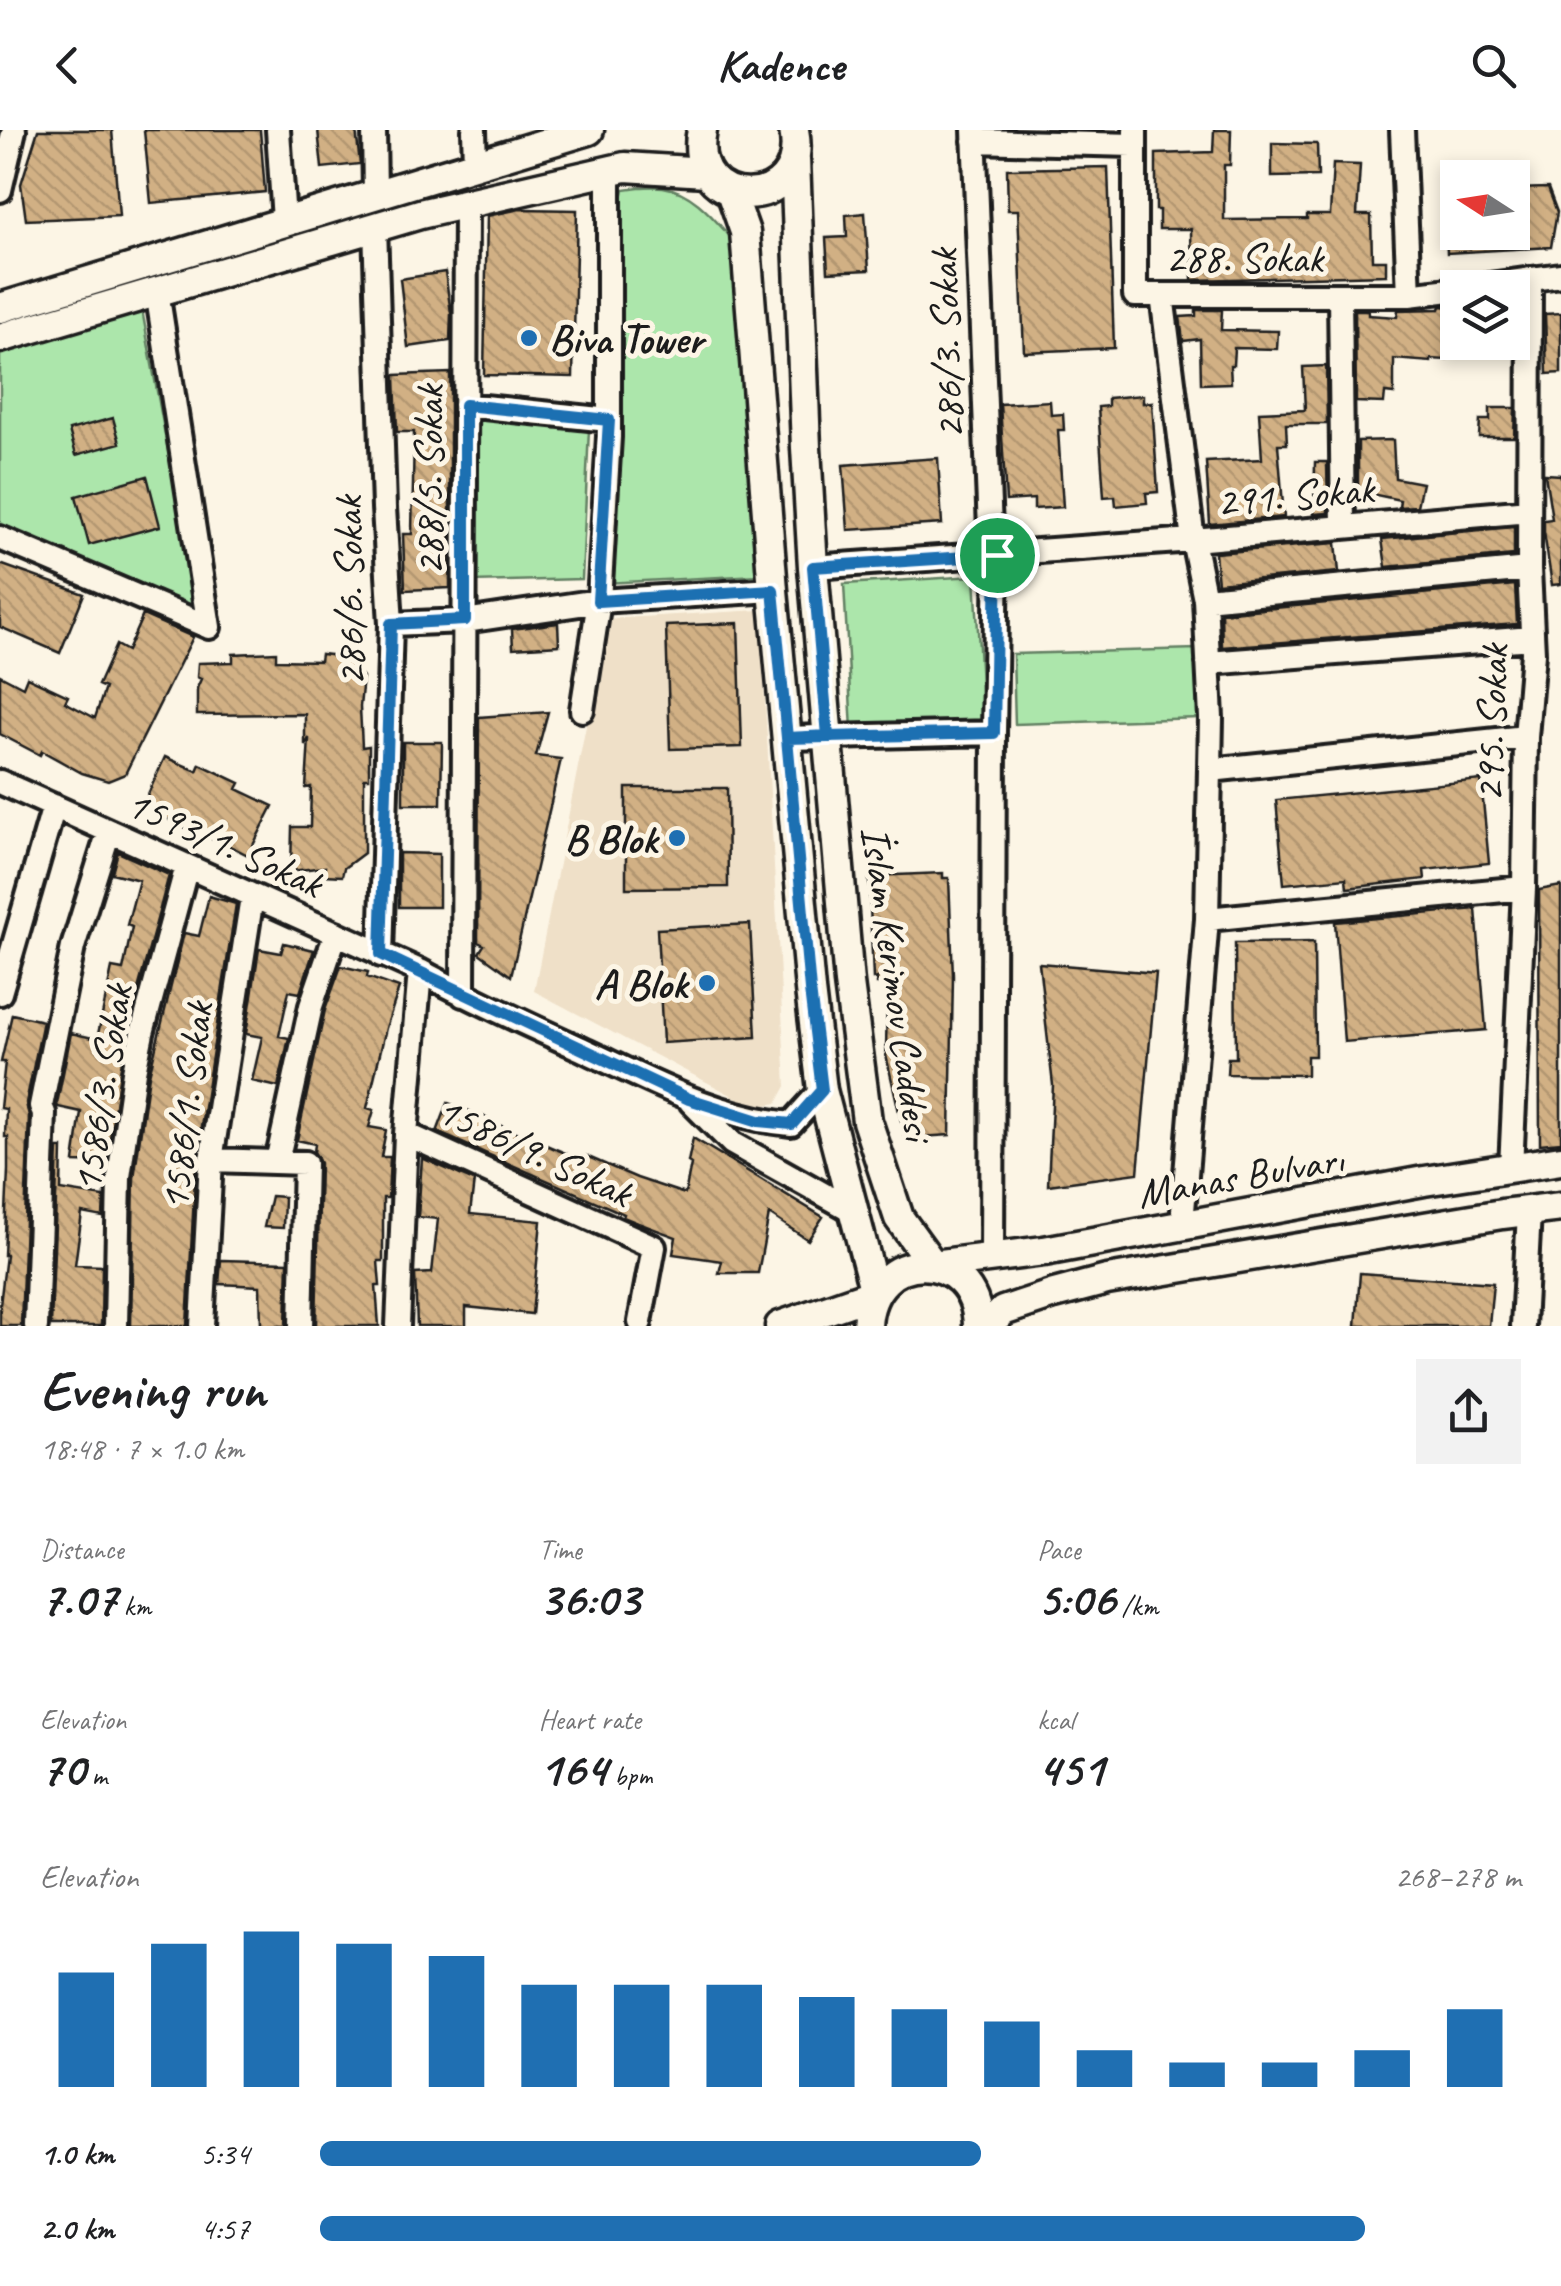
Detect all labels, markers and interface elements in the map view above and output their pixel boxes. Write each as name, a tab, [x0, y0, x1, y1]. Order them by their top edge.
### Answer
text: Kadence	[717, 37, 844, 94]
icon: back	[40, 38, 95, 93]
icon: search	[1466, 38, 1521, 93]
north arrow	[1440, 160, 1530, 250]
map controls	[1440, 160, 1530, 360]
street label: 288. Sokak	[1165, 232, 1325, 285]
street label: 286/3. Sokak	[917, 245, 976, 440]
button: layers	[1440, 270, 1530, 360]
place label: Biva Tower	[549, 313, 708, 366]
marker: Biva Tower	[518, 327, 540, 349]
street label: 288/5. Sokak	[403, 382, 456, 575]
street label: 291. Sokak	[1214, 462, 1379, 529]
street label: 286/6. Sokak	[321, 493, 378, 687]
pin	[955, 513, 1040, 598]
icon: arrive	[970, 528, 1025, 583]
street label: 295. Sokak	[1462, 641, 1521, 803]
street label: 1593/1. Sokak	[118, 777, 333, 911]
place label: B Blok	[565, 813, 660, 866]
street label: İslam Kerimov Caddesi	[848, 823, 946, 1149]
marker: B Blok	[666, 827, 688, 849]
place label: A Blok	[595, 958, 690, 1011]
marker: A Blok	[696, 972, 718, 994]
street label: 1586/3. Sokak	[60, 978, 145, 1196]
street label: 1586/1. Sokak	[147, 997, 226, 1213]
street label: 1586/9. Sokak	[428, 1083, 643, 1221]
street label: Manas Bulvarı	[1133, 1132, 1349, 1221]
text: Evening run	[40, 1355, 265, 1425]
button: share	[1416, 1359, 1521, 1464]
text: 18:48 · 7 × 1.0 km	[40, 1428, 244, 1469]
text: Distance	[40, 1532, 124, 1567]
text: Time	[539, 1532, 582, 1567]
text: Pace	[1037, 1532, 1080, 1567]
text: 7.07	[40, 1567, 117, 1630]
text: 36:03	[539, 1567, 640, 1630]
text: 5:06	[1037, 1567, 1115, 1630]
text: km	[117, 1588, 151, 1623]
text: /km	[1115, 1588, 1158, 1623]
text: Elevation	[40, 1702, 126, 1737]
text: Heart rate	[539, 1702, 641, 1737]
text: kcal	[1037, 1702, 1074, 1737]
text: 70	[40, 1737, 85, 1800]
text: 164	[539, 1737, 607, 1800]
text: 451	[1037, 1737, 1104, 1800]
text: m	[85, 1758, 107, 1793]
text: bpm	[607, 1758, 652, 1793]
text: Elevation	[40, 1856, 138, 1897]
text: 268–278 m	[1395, 1856, 1521, 1897]
text: 1.0 km	[40, 2133, 114, 2174]
text: 5:34	[200, 2133, 250, 2174]
text: 2.0 km	[40, 2208, 114, 2249]
text: 4:57	[200, 2208, 250, 2249]

